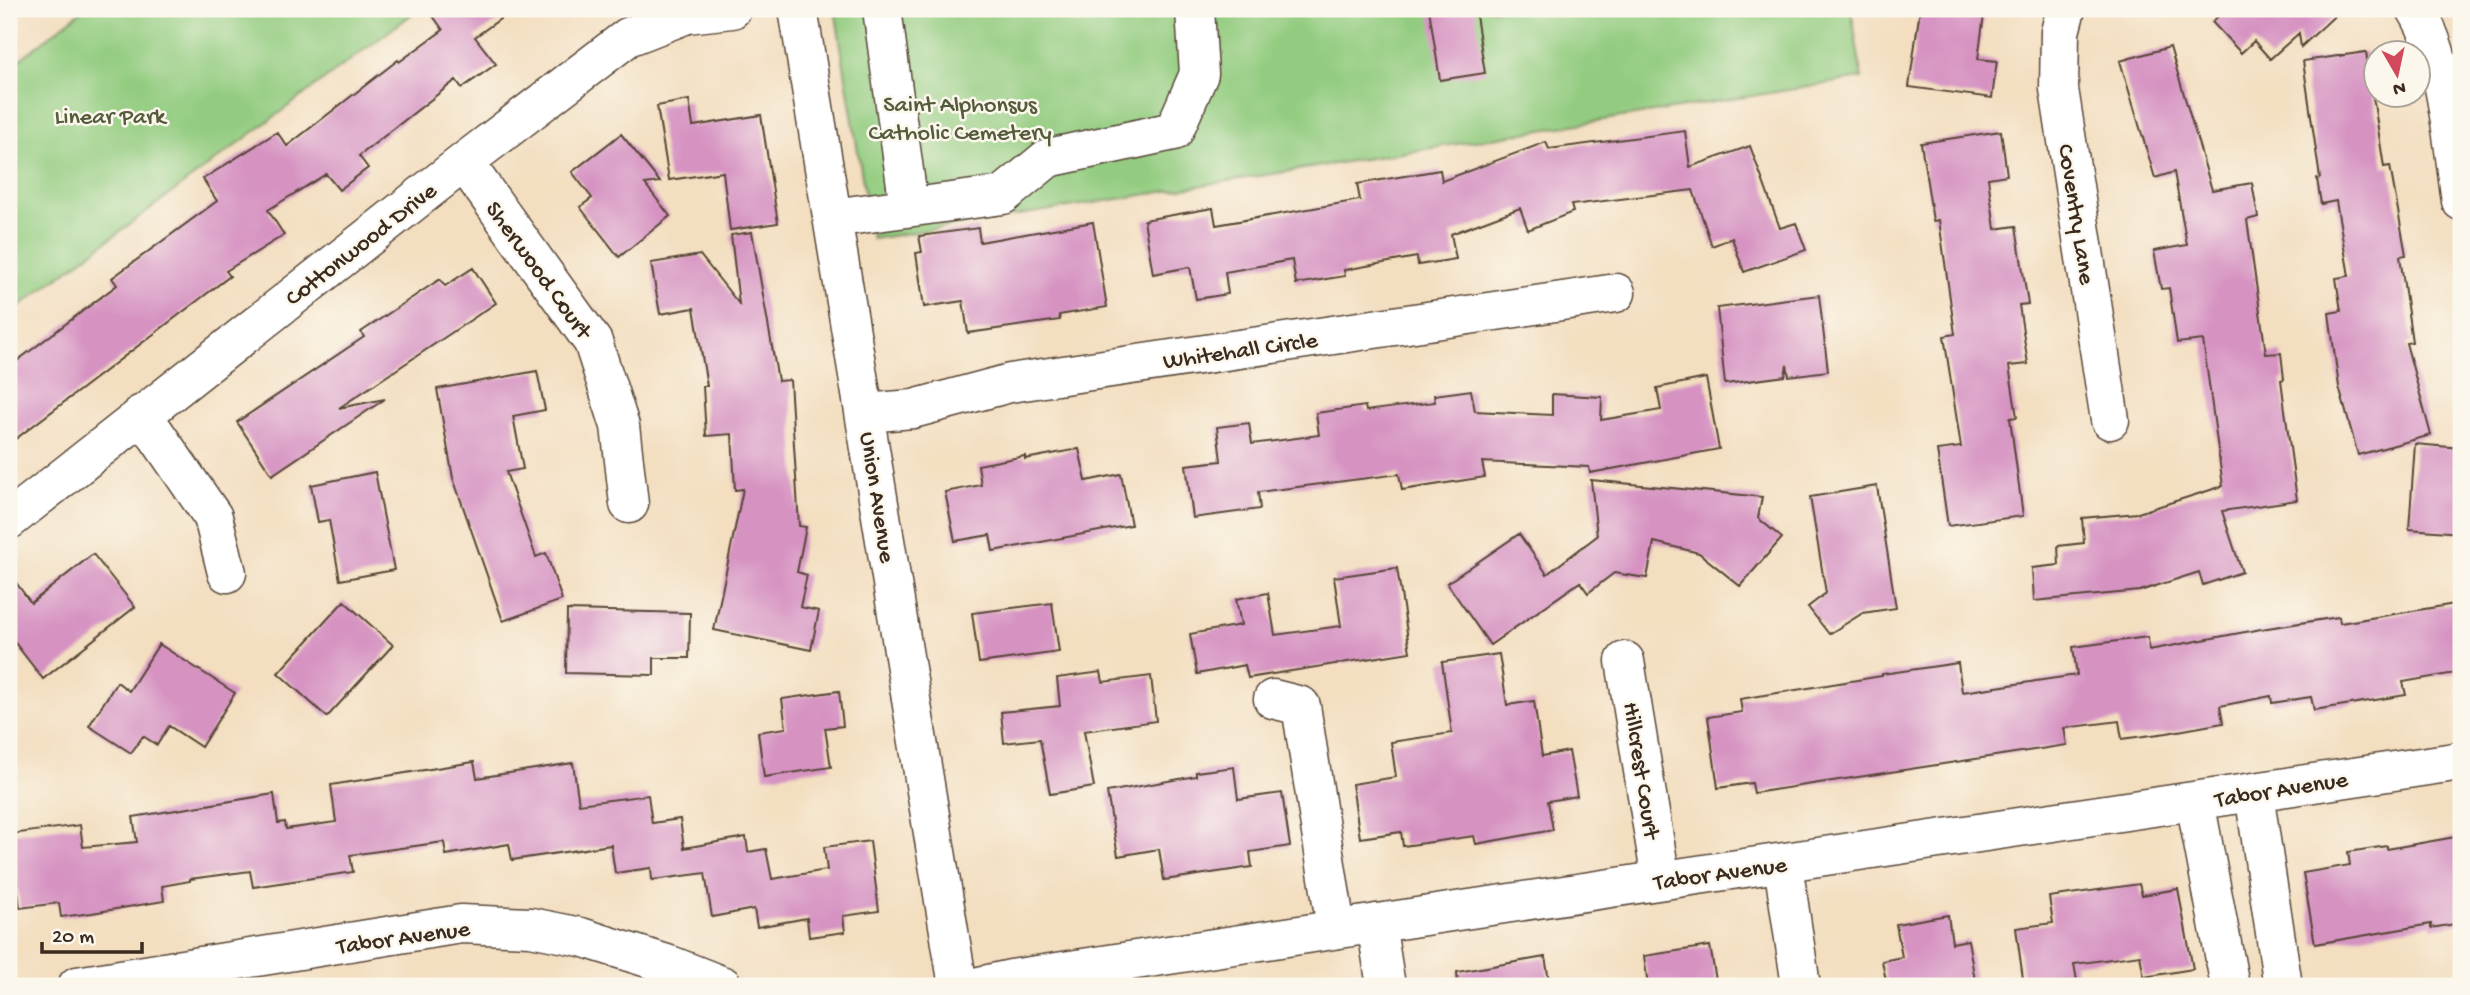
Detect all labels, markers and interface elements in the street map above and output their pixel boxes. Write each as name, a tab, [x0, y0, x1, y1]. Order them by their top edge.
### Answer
north arrow	[2362, 38, 2432, 108]
text: N	[2391, 75, 2407, 100]
park label: Saint Alphonsus Catholic Cemetery	[868, 92, 1052, 149]
park label: Linear Park	[54, 104, 168, 133]
street label: Coventry Lane	[2049, 142, 2100, 287]
street label: Cottonwood Drive	[281, 177, 444, 314]
street label: Sherwood Court	[477, 197, 598, 347]
street label: Whitehall Circle	[1161, 327, 1320, 378]
street label: Union Avenue	[851, 430, 900, 566]
street label: Hillcrest Court	[1614, 700, 1665, 843]
street label: Tabor Avenue	[2211, 767, 2351, 817]
street label: Tabor Avenue	[1650, 852, 1789, 899]
scale bar	[42, 911, 142, 955]
street label: Tabor Avenue	[333, 916, 472, 963]
text: 20 m	[52, 926, 94, 951]

